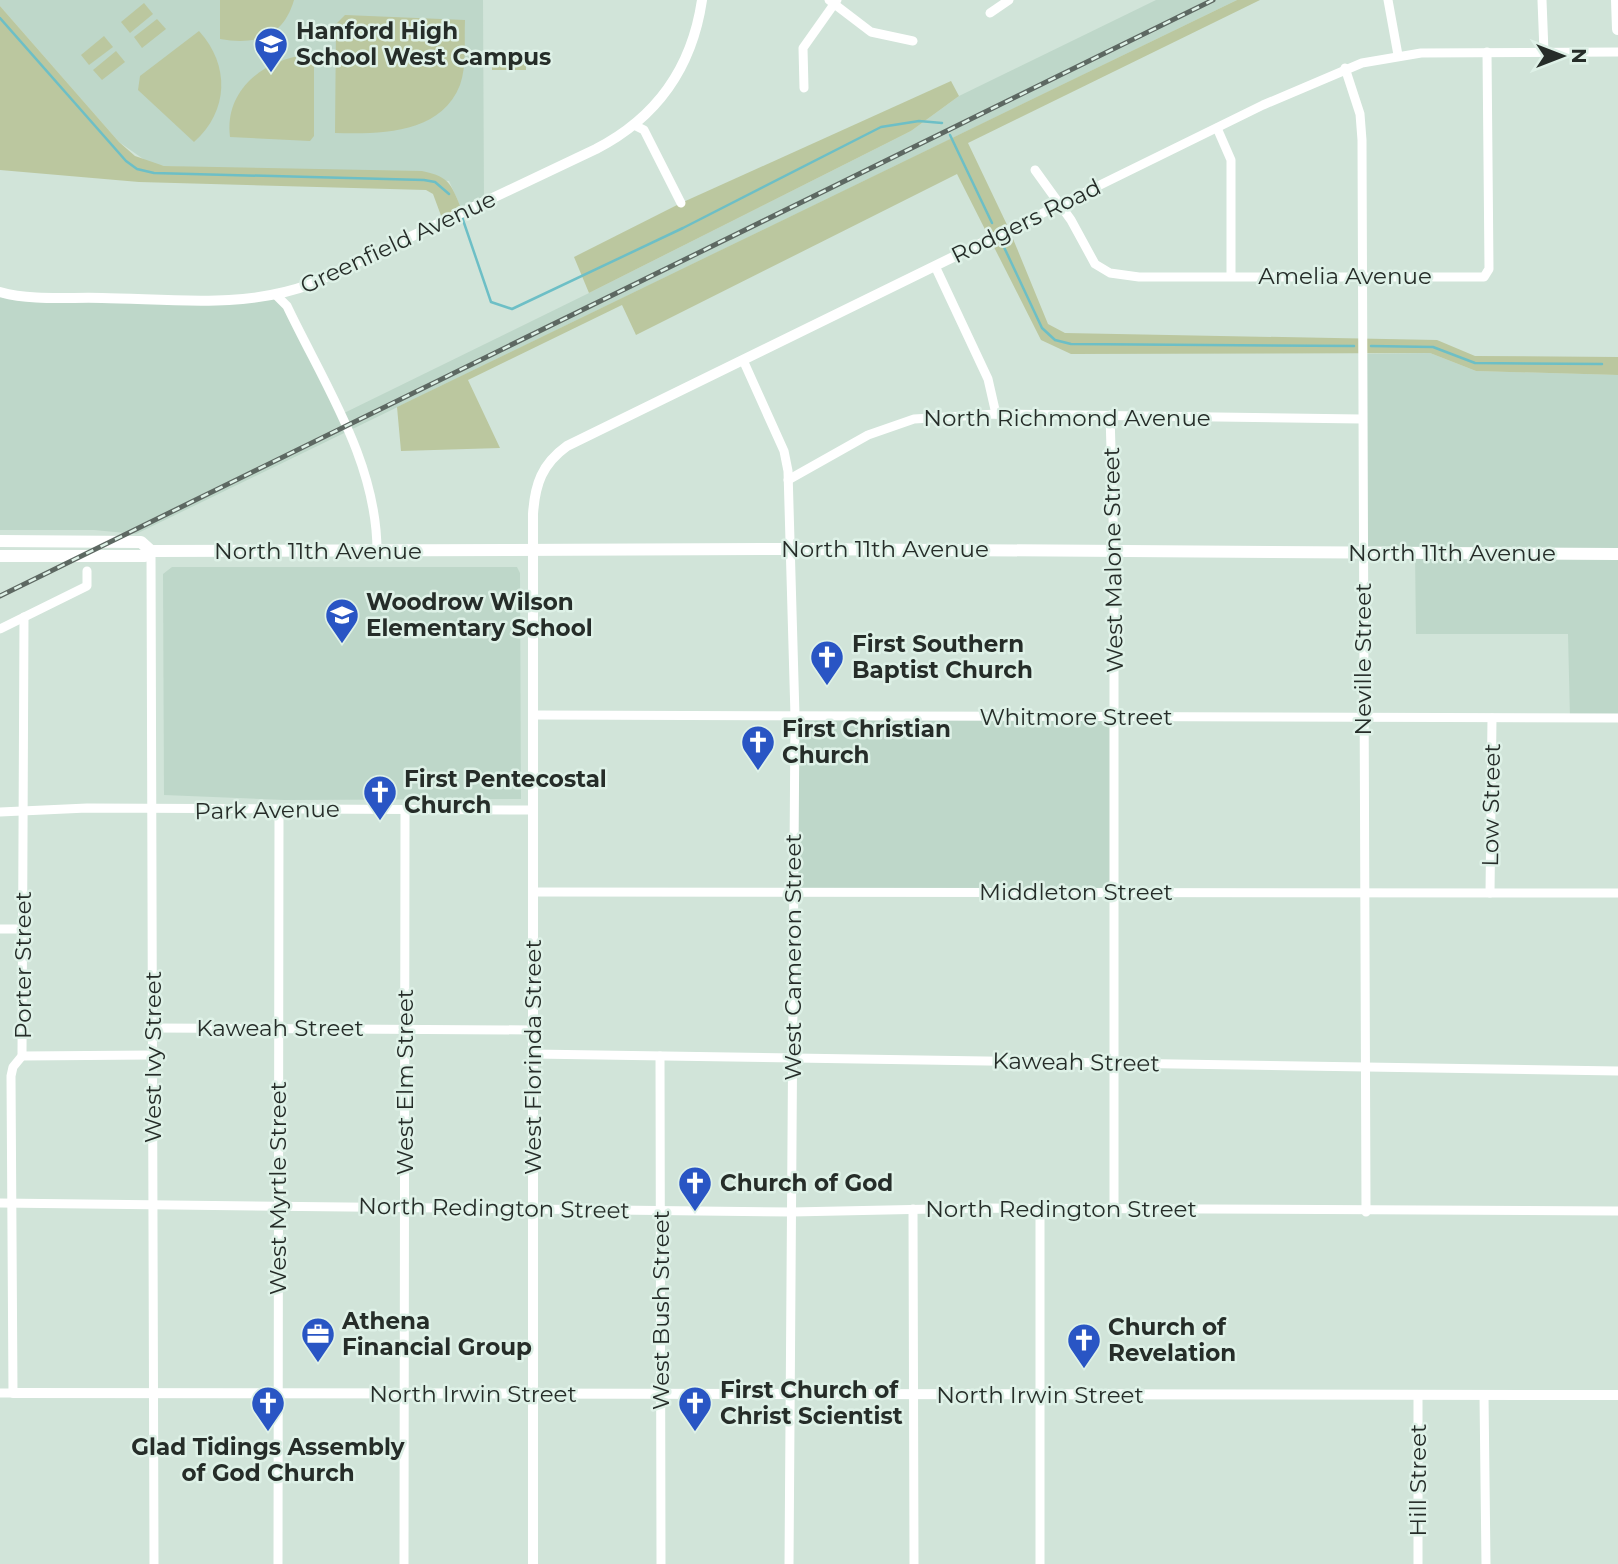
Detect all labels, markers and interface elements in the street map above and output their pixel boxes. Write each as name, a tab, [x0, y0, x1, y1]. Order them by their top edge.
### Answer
place label: Hanford High School West Campus	[296, 17, 551, 71]
north arrow	[1527, 21, 1597, 91]
school or university icon: Hanford High School West Campus	[252, 25, 290, 74]
text: N	[1567, 48, 1590, 64]
street label: Rodgers Road	[947, 173, 1105, 269]
street label: Greenfield Avenue	[296, 184, 500, 300]
street label: Amelia Avenue	[1258, 262, 1432, 290]
street label: North Richmond Avenue	[923, 404, 1211, 432]
street label: West Malone Street	[1097, 447, 1129, 673]
street label: North 11th Avenue	[781, 535, 989, 563]
street label: North 11th Avenue	[214, 537, 422, 565]
street label: North 11th Avenue	[1348, 539, 1556, 567]
street label: Neville Street	[1349, 583, 1377, 735]
place label: Woodrow Wilson Elementary School	[366, 588, 593, 642]
school or university icon: Woodrow Wilson Elementary School	[323, 596, 361, 645]
place label: First Southern Baptist Church	[852, 630, 1033, 684]
church icon: First Southern Baptist Church	[808, 638, 846, 687]
street label: Whitmore Street	[979, 703, 1173, 731]
place label: First Christian Church	[782, 715, 951, 769]
church icon: First Christian Church	[739, 723, 777, 772]
street label: Low Street	[1476, 743, 1506, 867]
place label: First Pentecostal Church	[404, 765, 607, 819]
church icon: First Pentecostal Church	[361, 773, 399, 822]
street label: Park Avenue	[194, 795, 340, 825]
street label: West Cameron Street	[779, 833, 807, 1081]
street label: Middleton Street	[979, 878, 1173, 906]
street label: Porter Street	[9, 891, 37, 1039]
street label: West Florinda Street	[519, 939, 547, 1175]
street label: West Ivy Street	[139, 971, 167, 1143]
street label: West Elm Street	[391, 989, 419, 1175]
street label: Kaweah Street	[196, 1014, 364, 1042]
street label: Kaweah Street	[992, 1047, 1160, 1077]
street label: West Myrtle Street	[264, 1081, 292, 1295]
church icon: Church of God	[676, 1164, 714, 1213]
place label: Church of God	[720, 1169, 893, 1197]
street label: North Redington Street	[358, 1192, 630, 1224]
street label: North Redington Street	[925, 1195, 1197, 1223]
street label: West Bush Street	[647, 1210, 675, 1410]
place label: Athena Financial Group	[341, 1307, 532, 1361]
place label: Church of Revelation	[1108, 1313, 1236, 1367]
office icon: Athena Financial Group	[299, 1315, 337, 1364]
church icon: Church of Revelation	[1065, 1321, 1103, 1370]
place label: First Church of Christ Scientist	[720, 1376, 903, 1430]
street label: North Irwin Street	[369, 1380, 577, 1408]
street label: North Irwin Street	[936, 1381, 1144, 1409]
church icon: Glad Tidings Assembly of God Church	[249, 1384, 287, 1433]
church icon: First Church of Christ Scientist	[676, 1384, 714, 1433]
street label: Hill Street	[1404, 1424, 1432, 1536]
place label: Glad Tidings Assembly of God Church	[131, 1433, 405, 1487]

